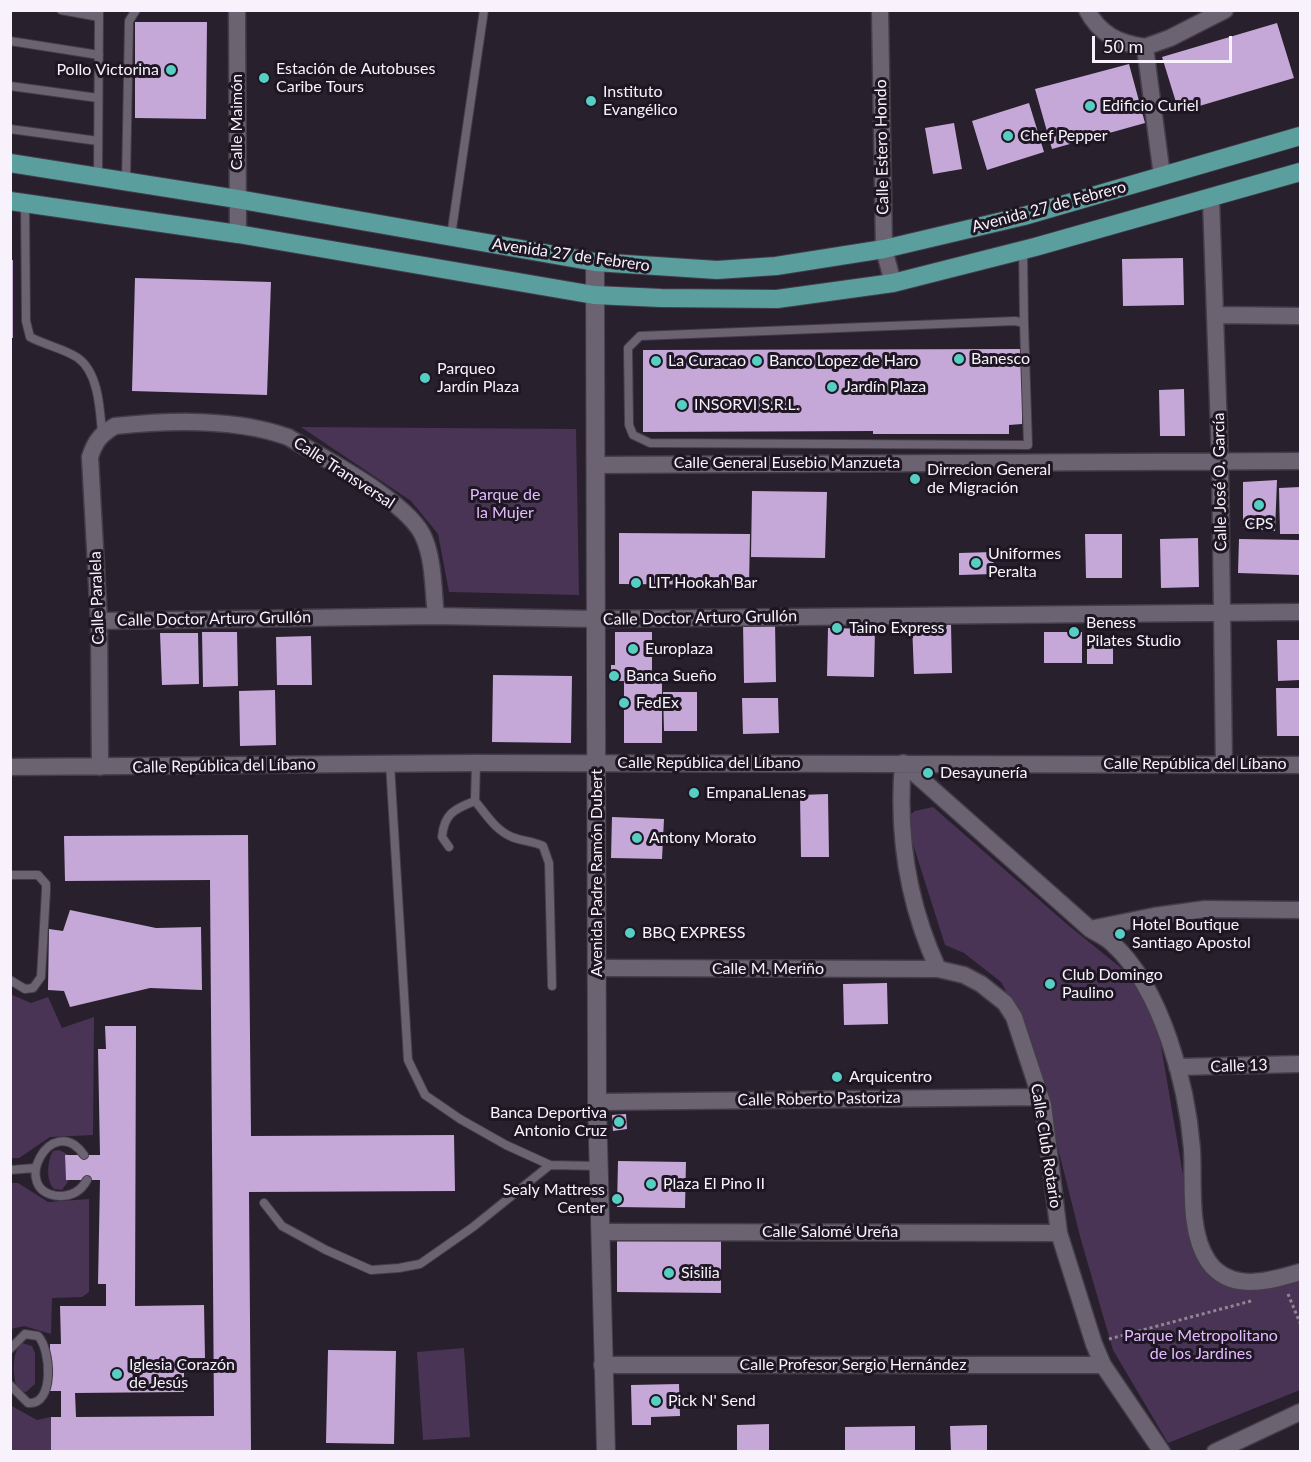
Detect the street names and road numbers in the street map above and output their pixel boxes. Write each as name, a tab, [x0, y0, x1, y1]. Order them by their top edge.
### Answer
street label: Calle Maimón	[227, 74, 247, 170]
street label: Calle Estero Hondo	[871, 79, 893, 215]
street label: Avenida 27 de Febrero	[970, 177, 1128, 237]
street label: Avenida 27 de Febrero	[491, 234, 651, 276]
street label: Calle José O. García	[1209, 413, 1231, 551]
street label: Calle Transversal	[290, 433, 398, 513]
street label: Calle General Eusebio Manzueta	[674, 453, 900, 473]
street label: Calle Paralela	[86, 551, 108, 645]
street label: Calle Doctor Arturo Grullón	[603, 607, 797, 629]
street label: Calle Doctor Arturo Grullón	[117, 608, 311, 630]
street label: Calle República del Líbano	[617, 753, 801, 773]
street label: Calle República del Líbano	[1103, 754, 1287, 774]
street label: Calle República del Líbano	[132, 755, 316, 777]
street label: Avenida Padre Ramón Dubert	[587, 769, 607, 977]
street label: Calle M. Meriño	[712, 959, 824, 979]
street label: Calle 13	[1210, 1055, 1268, 1077]
street label: Calle Club Rotario	[1027, 1082, 1065, 1210]
street label: Calle Roberto Pastoriza	[737, 1088, 901, 1110]
street label: Calle Salomé Ureña	[762, 1222, 898, 1242]
street label: Calle Profesor Sergio Hernández	[739, 1355, 967, 1375]

